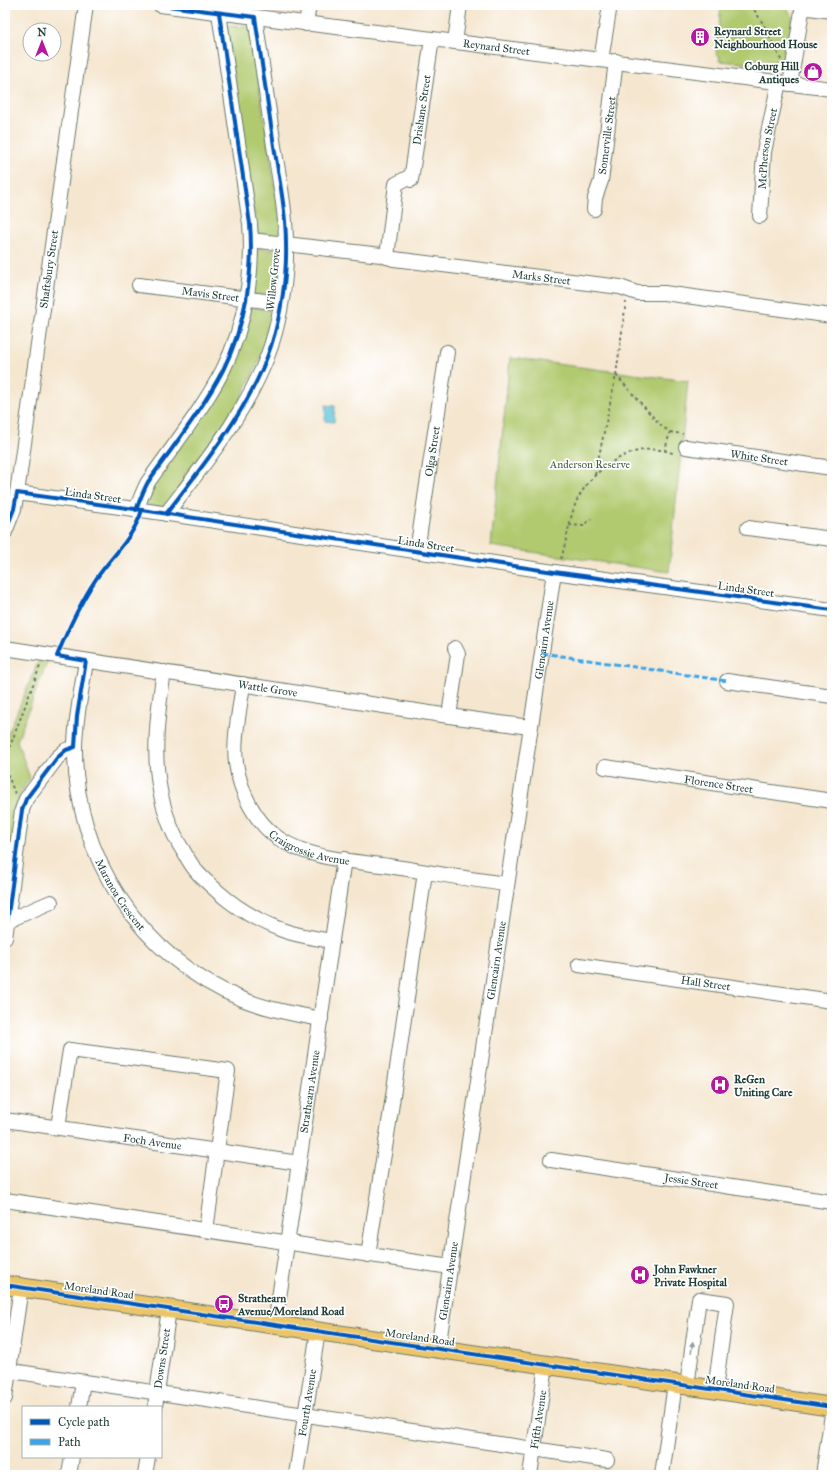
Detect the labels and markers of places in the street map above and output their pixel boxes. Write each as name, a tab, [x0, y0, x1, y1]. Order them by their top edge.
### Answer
place label: Reynard Street Neighbourhood House	[714, 25, 818, 51]
building icon: Reynard Street Neighbourhood House	[689, 26, 711, 48]
place label: Coburg Hill Antiques	[745, 60, 800, 87]
shop icon: Coburg Hill Antiques	[802, 61, 824, 83]
place label: ReGen Uniting Care	[734, 1073, 793, 1099]
hospital icon: ReGen Uniting Care	[709, 1074, 731, 1096]
place label: John Fawkner Private Hospital	[652, 1263, 728, 1290]
hospital icon: John Fawkner Private Hospital	[629, 1264, 651, 1286]
place label: Strathearn Avenue/Moreland Road	[237, 1292, 345, 1318]
bus stop icon: Strathearn Avenue/Moreland Road	[213, 1293, 235, 1315]

